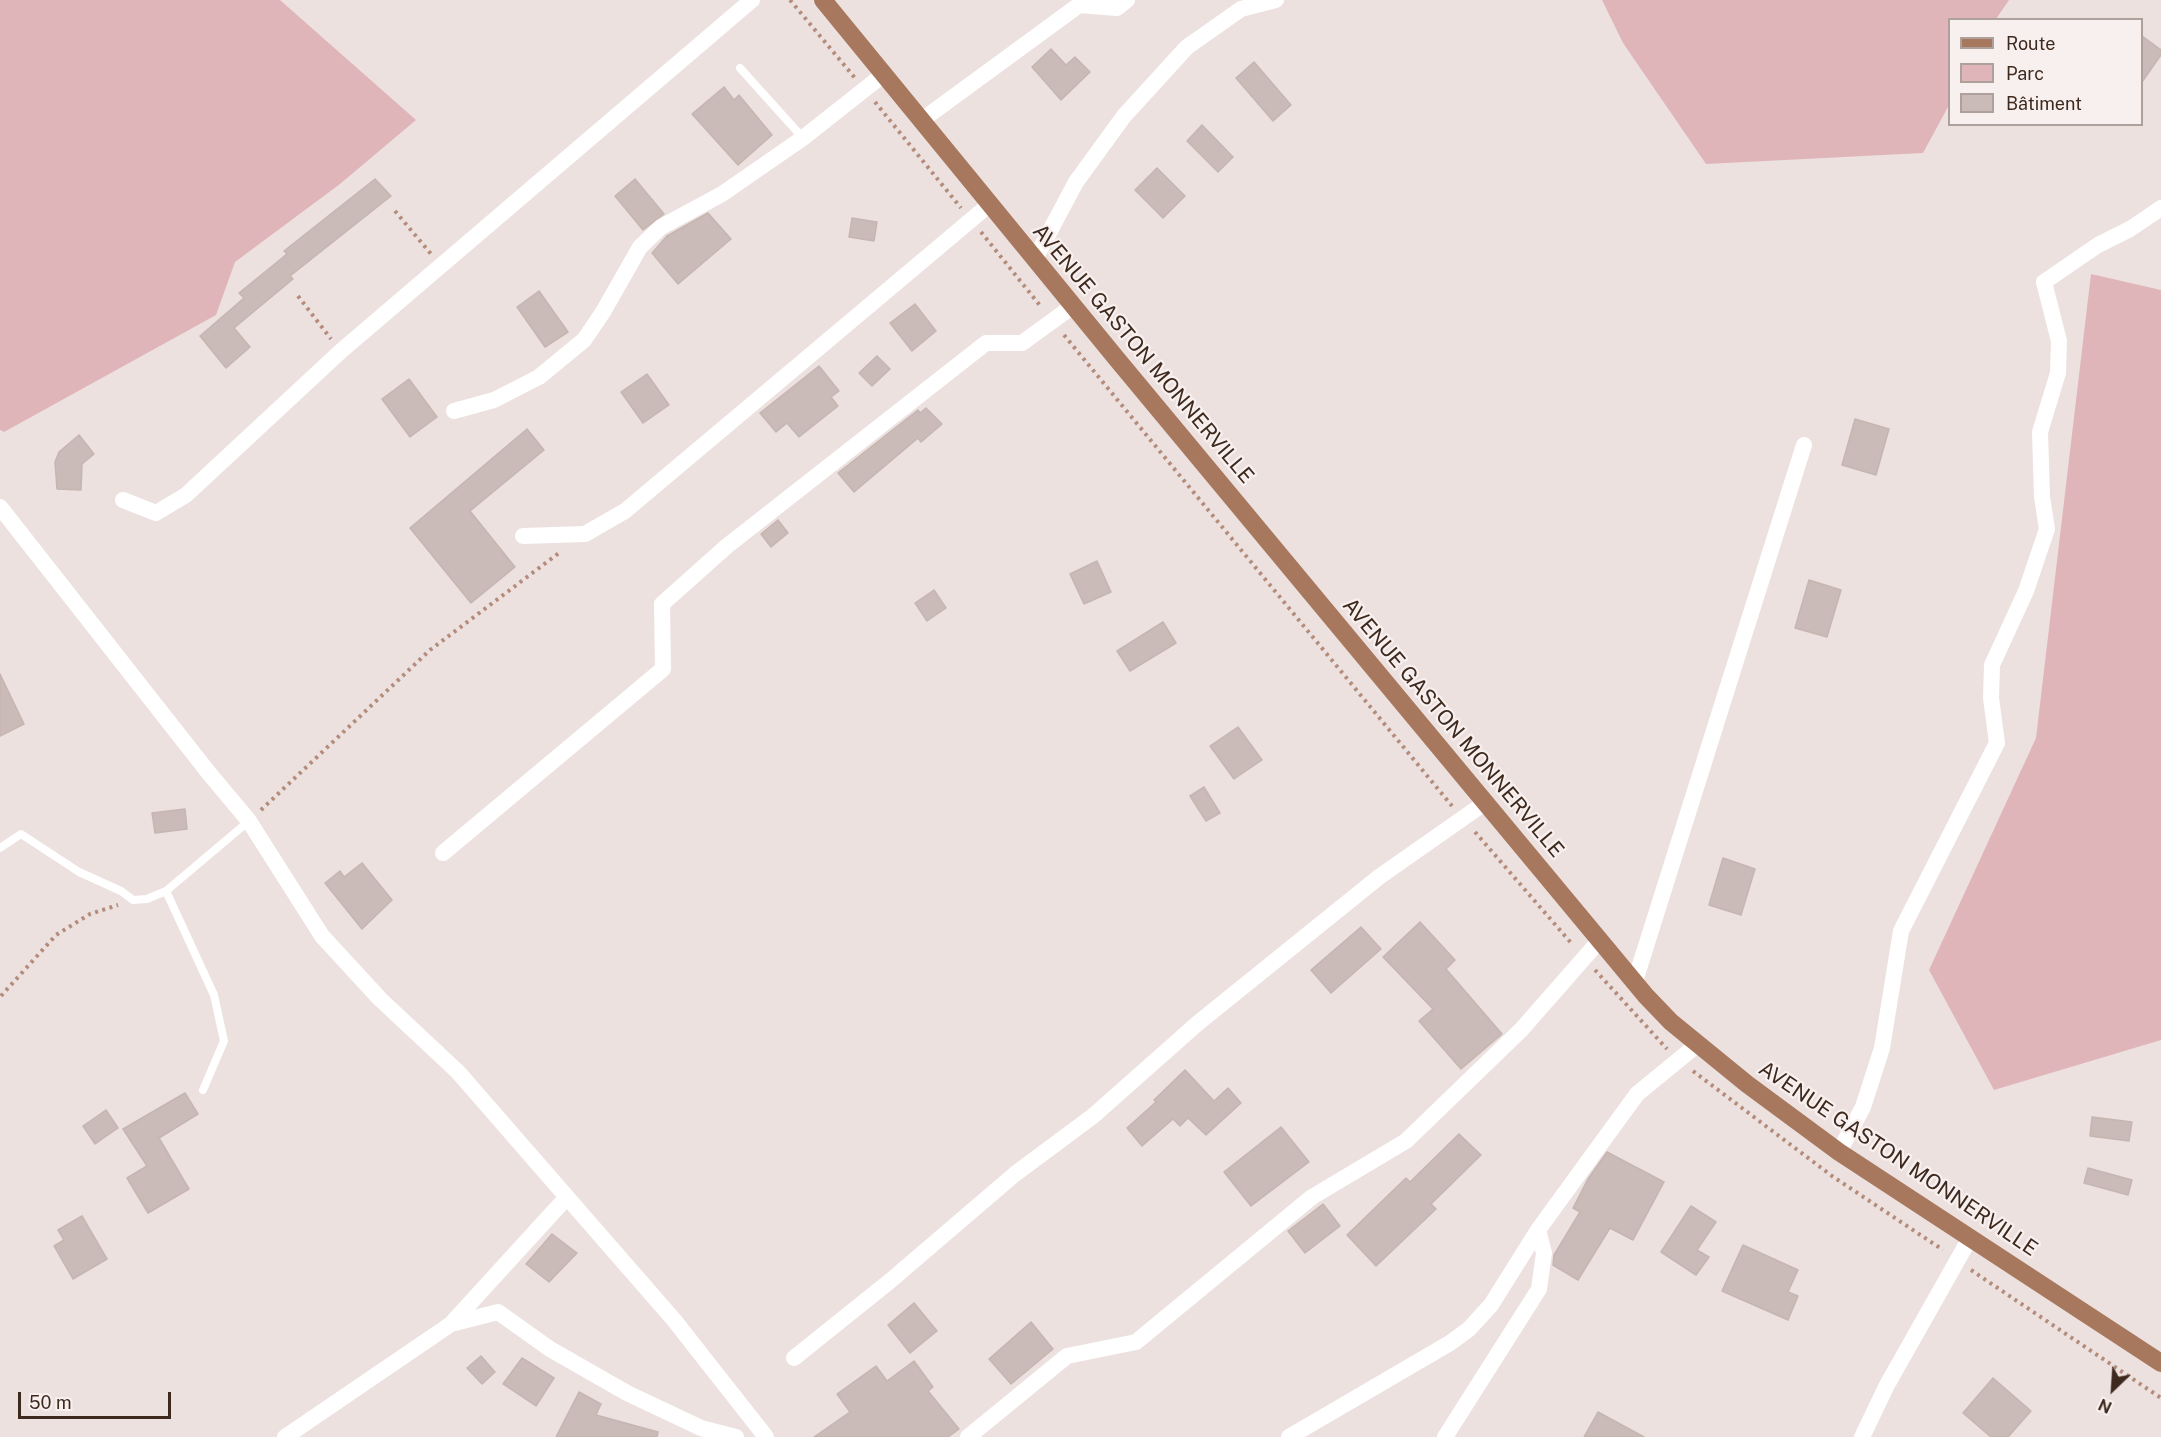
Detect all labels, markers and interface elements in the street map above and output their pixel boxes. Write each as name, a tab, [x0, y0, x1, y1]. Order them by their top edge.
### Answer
legend	[1948, 18, 2143, 126]
text: Route	[2006, 33, 2055, 54]
text: Parc	[2006, 63, 2044, 84]
text: Bâtiment	[2006, 93, 2082, 114]
street label: AVENUE GASTON MONNERVILLE	[1027, 219, 1259, 489]
street label: AVENUE GASTON MONNERVILLE	[1337, 593, 1569, 863]
street label: AVENUE GASTON MONNERVILLE	[1754, 1056, 2042, 1262]
north arrow	[2083, 1359, 2143, 1419]
scale bar	[21, 1380, 174, 1418]
text: 50 m	[29, 1392, 72, 1413]
text: N	[2096, 1395, 2115, 1417]

